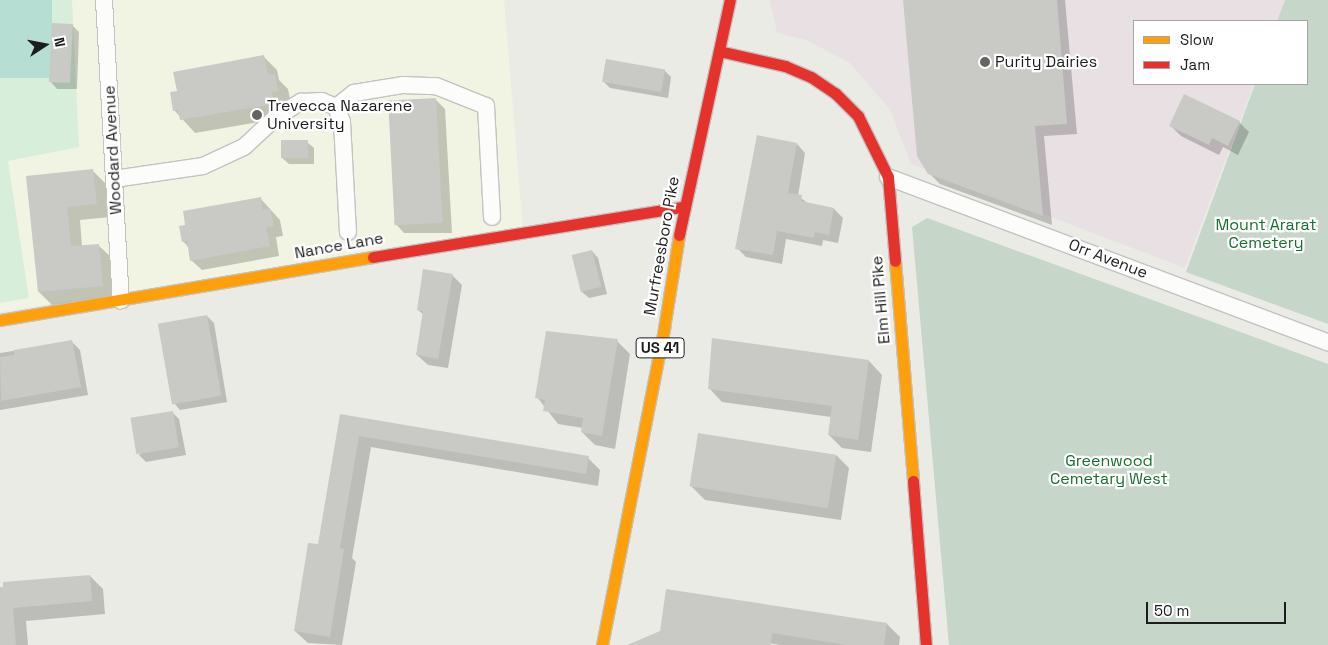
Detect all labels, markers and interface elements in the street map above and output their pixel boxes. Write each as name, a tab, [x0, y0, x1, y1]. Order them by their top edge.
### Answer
north arrow	[20, 20, 70, 70]
legend	[1133, 20, 1308, 85]
text: Slow	[1180, 30, 1214, 49]
text: N	[50, 36, 69, 48]
place label: Purity Dairies	[995, 52, 1097, 72]
text: Jam	[1180, 55, 1210, 74]
marker: Purity Dairies	[979, 56, 991, 68]
street label: Woodard Avenue	[100, 85, 126, 215]
place label: Trevecca Nazarene University	[267, 96, 412, 134]
marker: Trevecca Nazarene University	[251, 109, 263, 121]
street label: Murfreesboro Pike	[640, 175, 684, 317]
park label: Mount Ararat Cemetery	[1215, 215, 1317, 253]
street label: Nance Lane	[293, 229, 385, 263]
street label: Orr Avenue	[1066, 235, 1150, 283]
street label: Elm Hill Pike	[868, 255, 894, 345]
road number: US 41	[635, 336, 685, 360]
park label: Greenwood Cemetary West	[1050, 451, 1168, 489]
scale bar	[1148, 592, 1288, 624]
text: 50 m	[1154, 601, 1189, 620]

